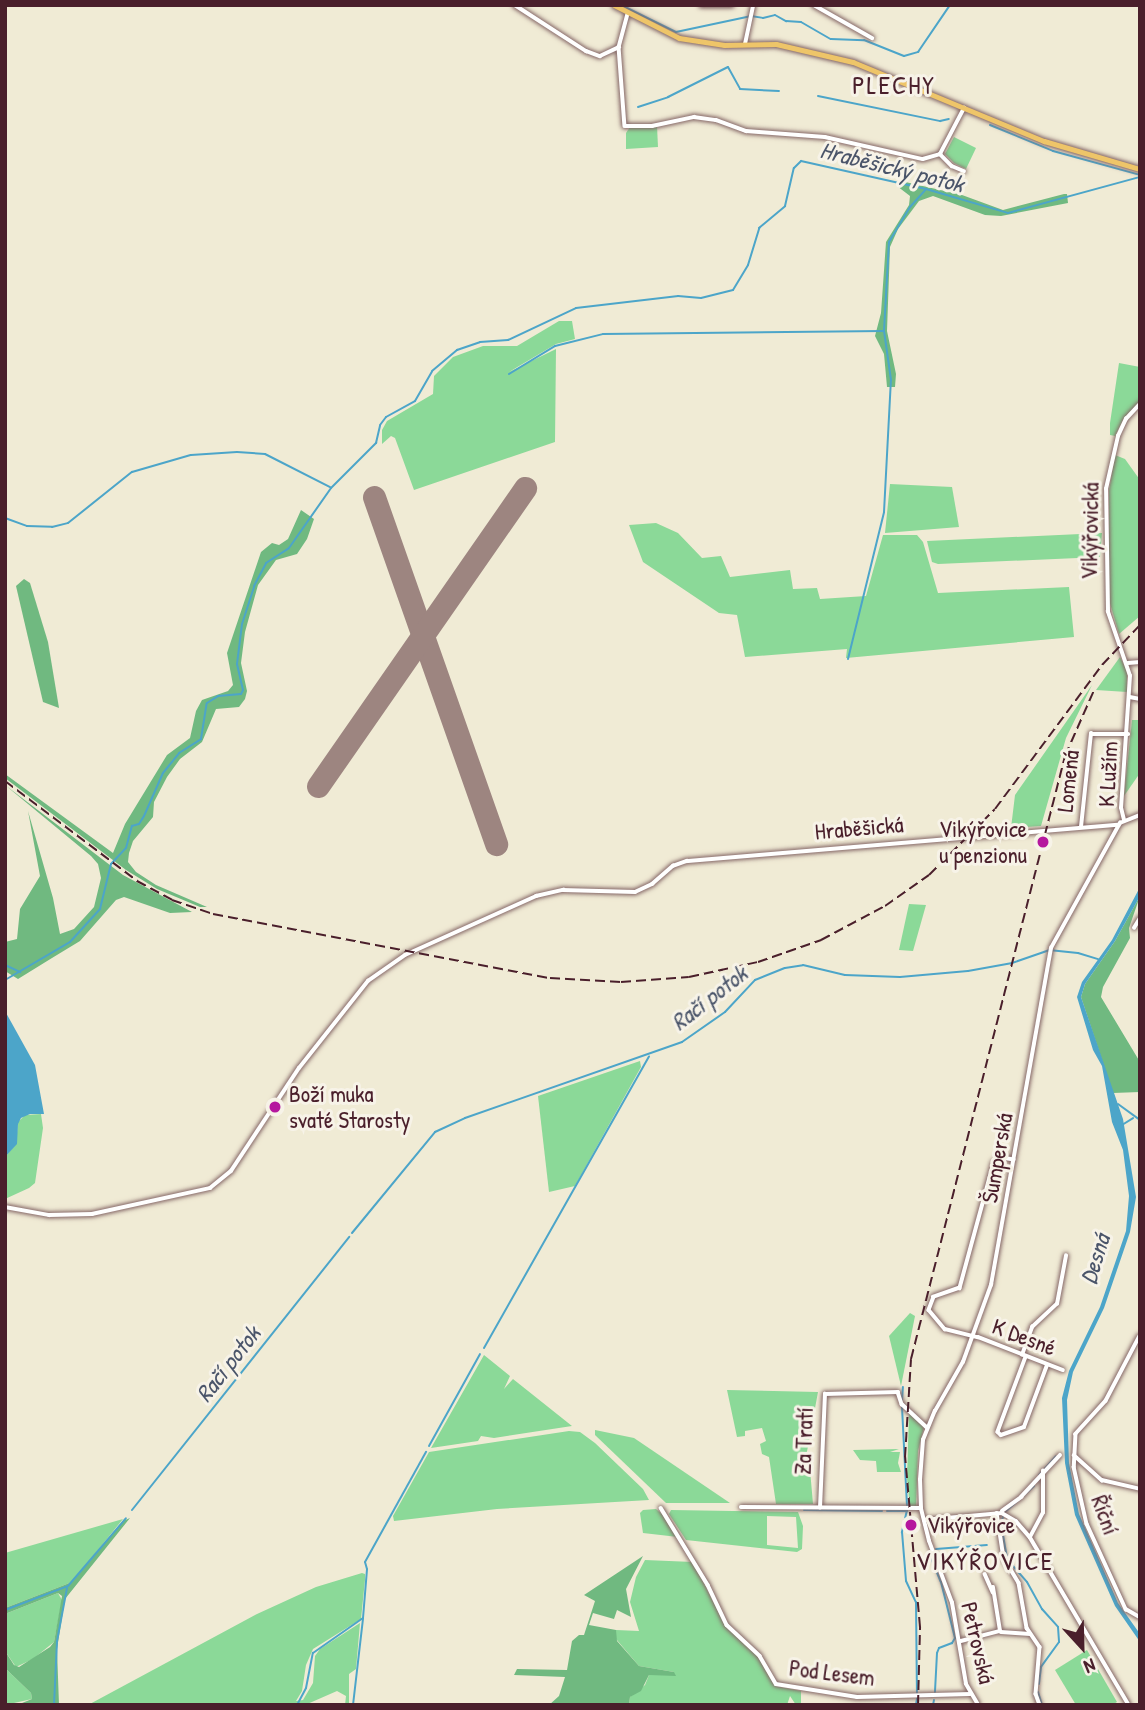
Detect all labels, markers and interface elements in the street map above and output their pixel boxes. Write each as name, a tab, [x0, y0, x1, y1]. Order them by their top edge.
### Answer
district label: PLECHY	[853, 69, 935, 101]
water label: Hraběšický potok	[817, 135, 967, 199]
street label: Vikýřovická	[1075, 482, 1105, 580]
street label: K Lužím	[1092, 740, 1124, 808]
street label: Lomená	[1051, 749, 1085, 813]
street label: Hraběšická	[814, 810, 904, 846]
place label: Vikýřovice u penzionu	[939, 815, 1027, 869]
marker: Vikýřovice u penzionu	[1033, 832, 1053, 852]
water label: Račí potok	[665, 959, 753, 1037]
place label: Boží muka svaté Starosty	[289, 1080, 411, 1134]
marker: Boží muka svaté Starosty	[267, 1099, 283, 1115]
street label: Šumperská	[976, 1111, 1018, 1205]
water label: Desná	[1074, 1231, 1116, 1287]
street label: K Desné	[988, 1312, 1060, 1362]
water label: Račí potok	[189, 1320, 267, 1408]
street label: Za Tratí	[789, 1407, 819, 1475]
street label: Říční	[1085, 1491, 1125, 1539]
place label: Vikýřovice	[927, 1511, 1015, 1539]
marker: Vikýřovice	[901, 1515, 921, 1535]
district label: VIKÝŘOVICE	[917, 1545, 1053, 1577]
street label: Petrovská	[955, 1600, 1001, 1686]
north arrow	[1047, 1612, 1117, 1682]
text: N	[1080, 1653, 1099, 1680]
street label: Pod Lesem	[788, 1654, 876, 1692]

